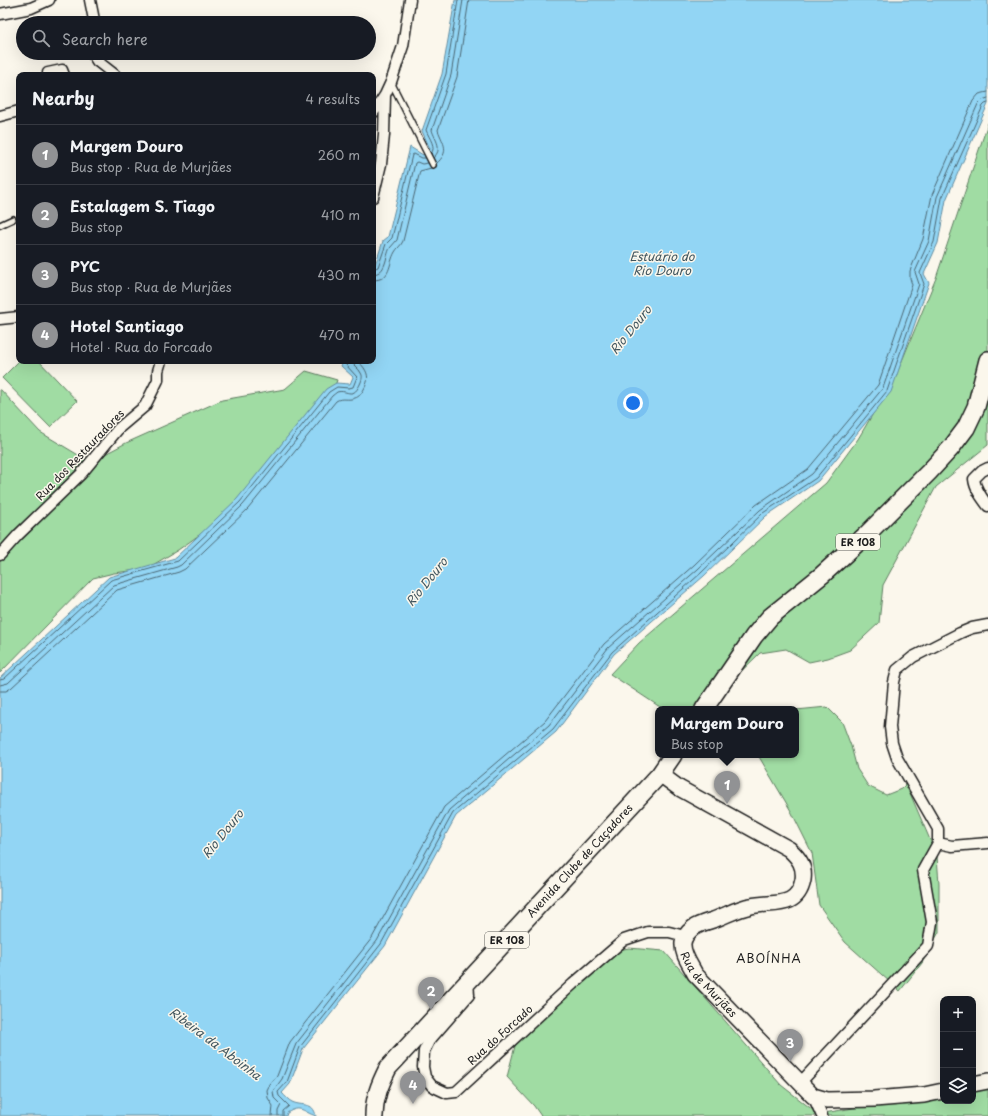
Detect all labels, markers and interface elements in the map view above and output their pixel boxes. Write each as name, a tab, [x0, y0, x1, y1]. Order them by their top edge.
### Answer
search box	[16, 16, 376, 60]
icon: search	[30, 27, 52, 49]
text: Search here	[62, 27, 148, 50]
text: Nearby	[32, 85, 94, 111]
text: 4 results	[306, 89, 360, 108]
text: Margem Douro	[70, 134, 183, 157]
text: 1	[42, 145, 48, 164]
text: 260 m	[318, 145, 360, 164]
text: Bus stop · Rua de Murjães	[70, 157, 232, 176]
text: Estalagem S. Tiago	[70, 194, 215, 217]
text: 2	[40, 205, 50, 224]
text: 410 m	[321, 205, 360, 224]
text: Bus stop	[70, 217, 123, 236]
water label: Estuário do Rio Douro	[629, 247, 696, 279]
text: PYC	[70, 254, 100, 277]
text: 3	[41, 265, 49, 284]
text: 430 m	[318, 265, 360, 284]
text: Bus stop · Rua de Murjães	[70, 277, 232, 296]
water label: Rio Douro	[605, 300, 656, 357]
text: Hotel Santiago	[70, 314, 184, 337]
text: 4	[41, 325, 49, 344]
text: 470 m	[319, 325, 360, 344]
text: Hotel · Rua do Forcado	[70, 337, 212, 356]
your location	[623, 393, 643, 413]
street label: Rua dos Restauradores	[31, 405, 128, 504]
road number: ER 108	[836, 534, 880, 550]
water label: Rio Douro	[401, 552, 452, 609]
popup	[655, 706, 799, 758]
text: Margem Douro	[670, 711, 784, 734]
text: Bus stop	[670, 734, 723, 753]
pin: 1	[714, 771, 740, 804]
street label: Avenida Clube de Caçadores	[523, 800, 636, 921]
water label: Rio Douro	[197, 804, 248, 861]
road number: ER 108	[485, 932, 529, 948]
street label: Rua de Murjães	[677, 949, 741, 1021]
district label: ABOÍNHA	[736, 949, 802, 967]
pin: 2	[418, 977, 444, 1010]
map controls	[940, 996, 976, 1104]
button: +	[940, 996, 976, 1032]
street label: Rua do Forcado	[463, 1001, 536, 1069]
water label: Ribeira da Aboinha	[166, 1003, 266, 1084]
pin: 3	[777, 1029, 803, 1062]
button: −	[940, 1032, 976, 1068]
button: layers	[940, 1068, 976, 1104]
pin: 4	[400, 1071, 426, 1104]

